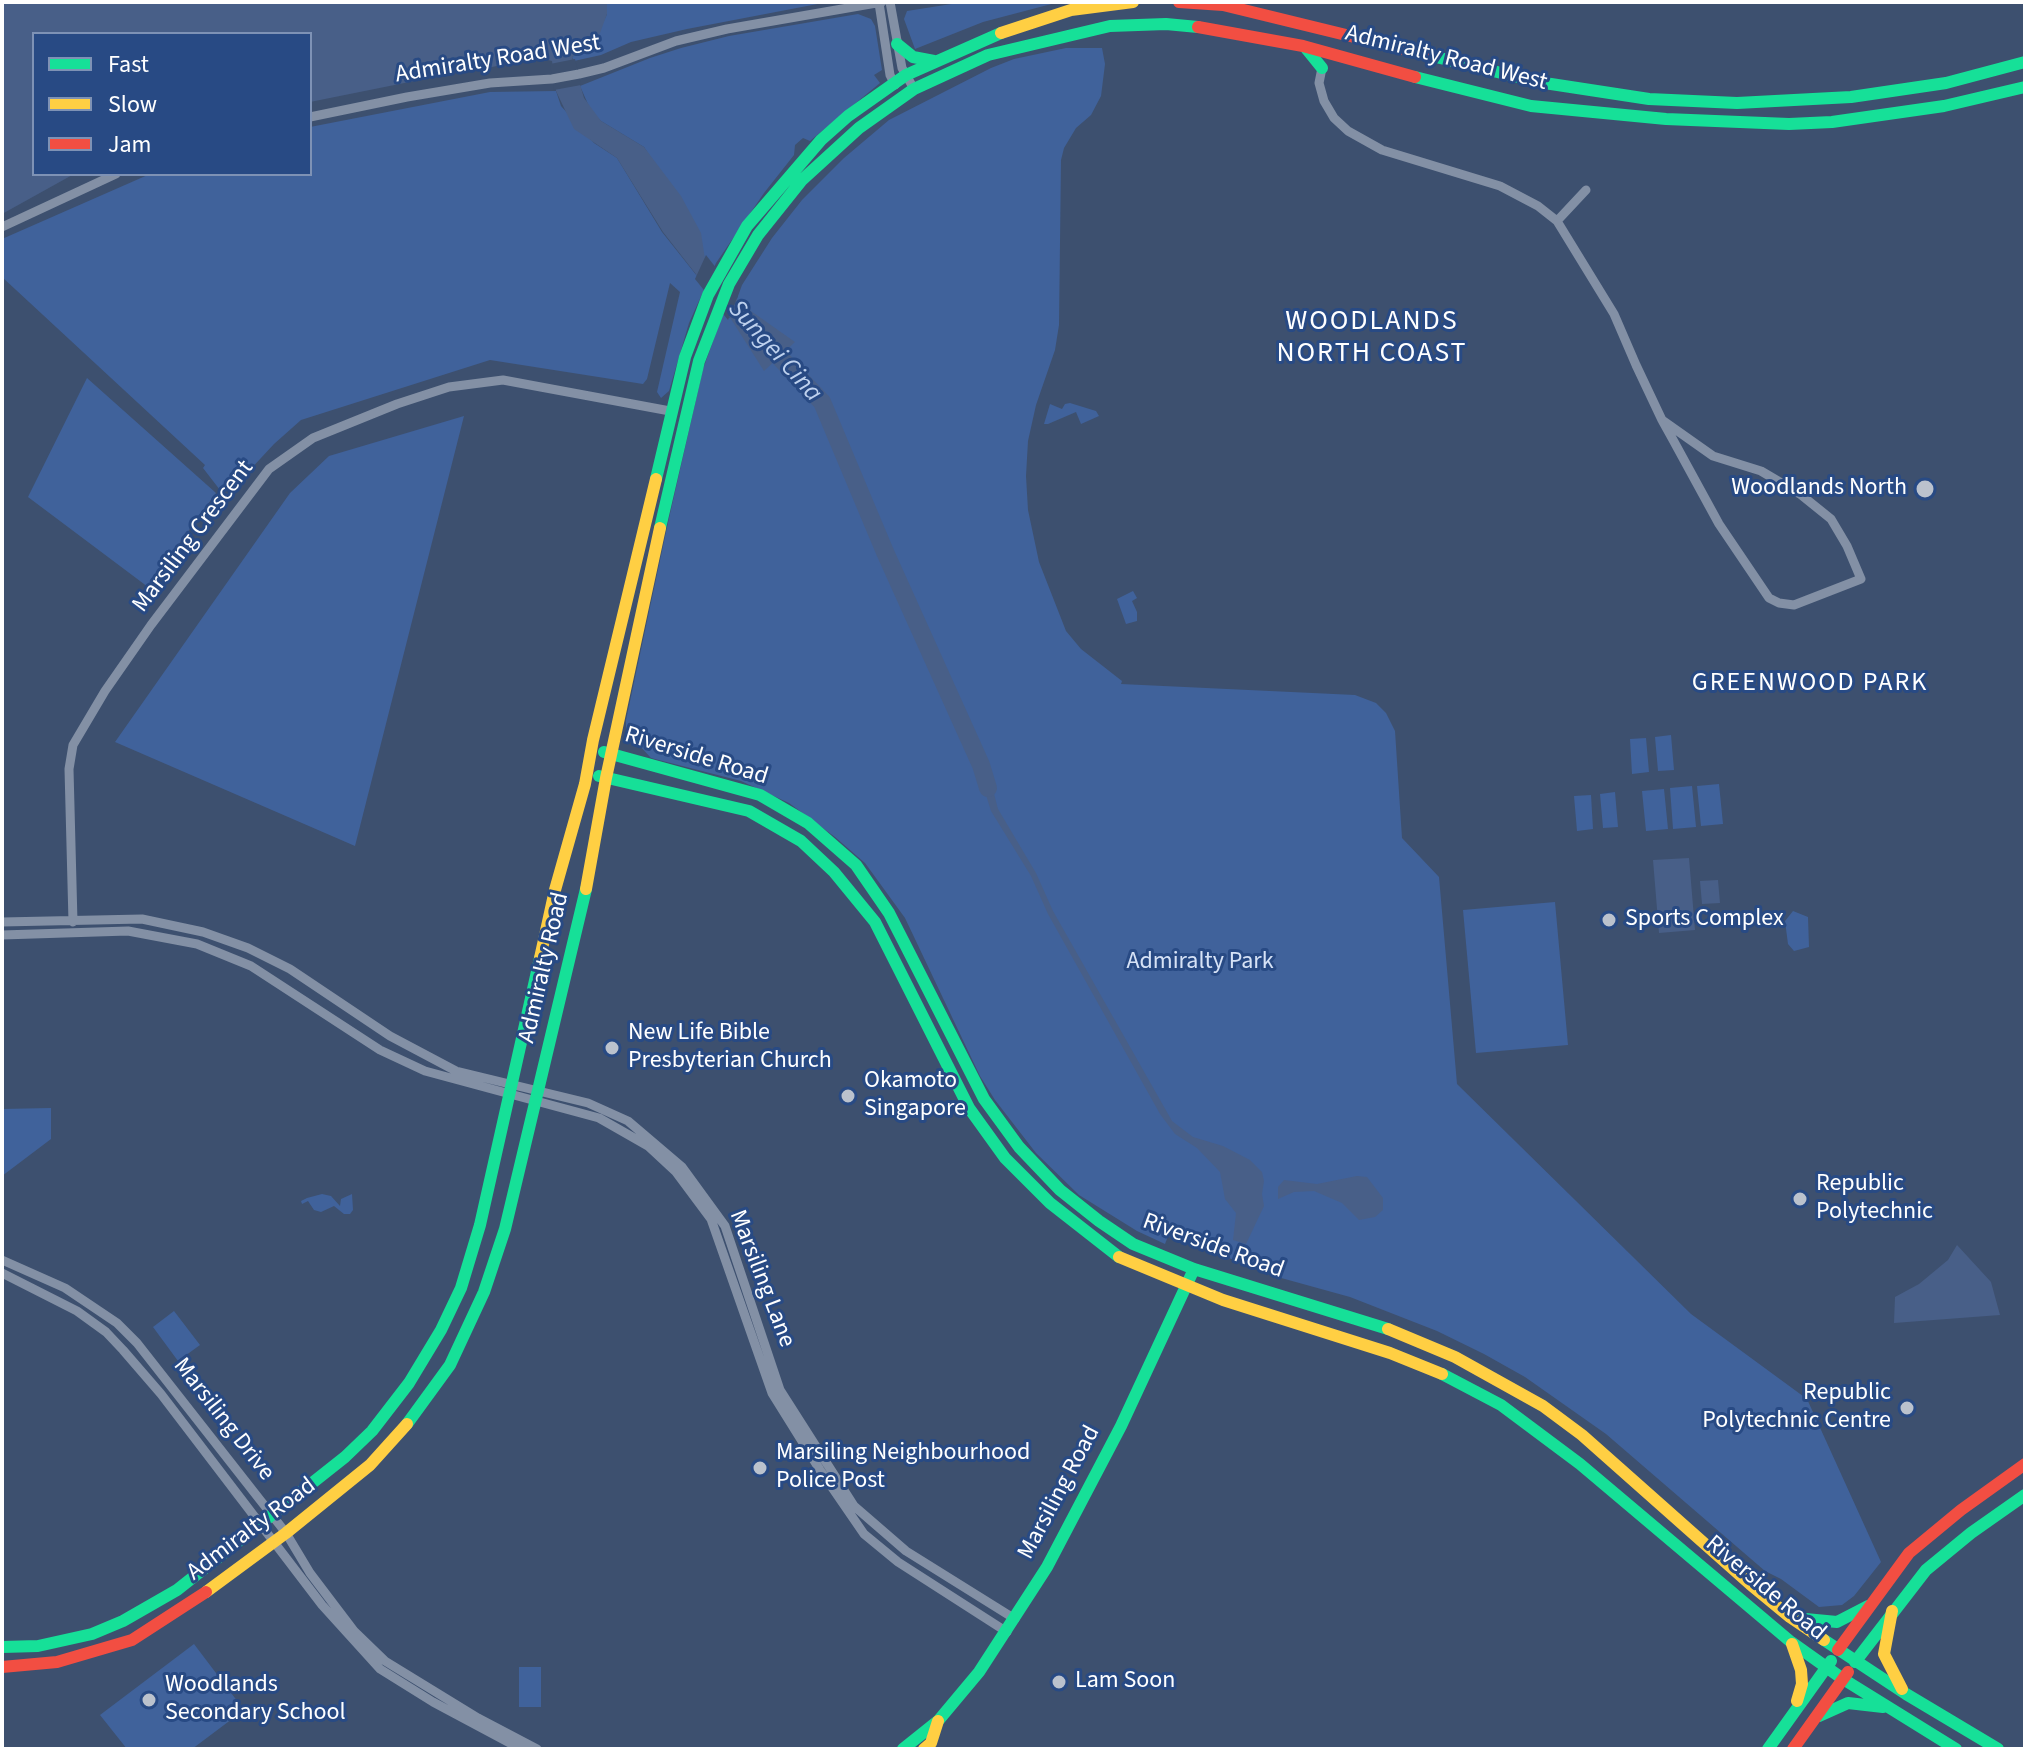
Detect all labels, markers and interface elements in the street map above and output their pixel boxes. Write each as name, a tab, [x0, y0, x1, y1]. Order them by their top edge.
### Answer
street label: Admiralty Road West	[1342, 20, 1550, 98]
street label: Admiralty Road West	[394, 30, 602, 90]
legend	[32, 32, 312, 176]
text: Fast	[108, 47, 149, 82]
text: Slow	[108, 87, 157, 122]
text: Jam	[108, 127, 152, 162]
water label: Sungei Cina	[720, 295, 828, 409]
district label: WOODLANDS NORTH COAST	[1276, 306, 1468, 372]
street label: Marsiling Crescent	[127, 455, 261, 619]
place label: Woodlands North	[1731, 475, 1907, 503]
marker: Woodlands North	[1914, 478, 1936, 500]
district label: GREENWOOD PARK	[1692, 668, 1928, 700]
street label: Riverside Road	[621, 722, 771, 792]
street label: Admiralty Road	[514, 890, 576, 1046]
place label: Sports Complex	[1625, 906, 1784, 934]
marker: Sports Complex	[1600, 911, 1618, 929]
park label: Admiralty Park	[1126, 949, 1274, 977]
place label: New Life Bible Presbyterian Church	[628, 1020, 832, 1076]
marker: New Life Bible Presbyterian Church	[603, 1039, 621, 1057]
place label: Okamoto Singapore	[864, 1068, 966, 1124]
marker: Okamoto Singapore	[839, 1087, 857, 1105]
place label: Republic Polytechnic	[1816, 1171, 1933, 1227]
marker: Republic Polytechnic	[1791, 1190, 1809, 1208]
street label: Marsiling Lane	[722, 1206, 800, 1352]
street label: Riverside Road	[1138, 1208, 1288, 1286]
street label: Marsiling Drive	[166, 1353, 280, 1487]
place label: Republic Polytechnic Centre	[1702, 1380, 1891, 1436]
marker: Republic Polytechnic Centre	[1898, 1399, 1916, 1417]
street label: Marsiling Road	[1013, 1421, 1107, 1565]
place label: Marsiling Neighbourhood Police Post	[776, 1440, 1030, 1496]
marker: Marsiling Neighbourhood Police Post	[751, 1459, 769, 1477]
street label: Admiralty Road	[182, 1472, 322, 1588]
street label: Riverside Road	[1699, 1530, 1831, 1648]
place label: Lam Soon	[1075, 1668, 1175, 1696]
place label: Woodlands Secondary School	[165, 1672, 346, 1728]
marker: Lam Soon	[1050, 1673, 1068, 1691]
marker: Woodlands Secondary School	[140, 1691, 158, 1709]

